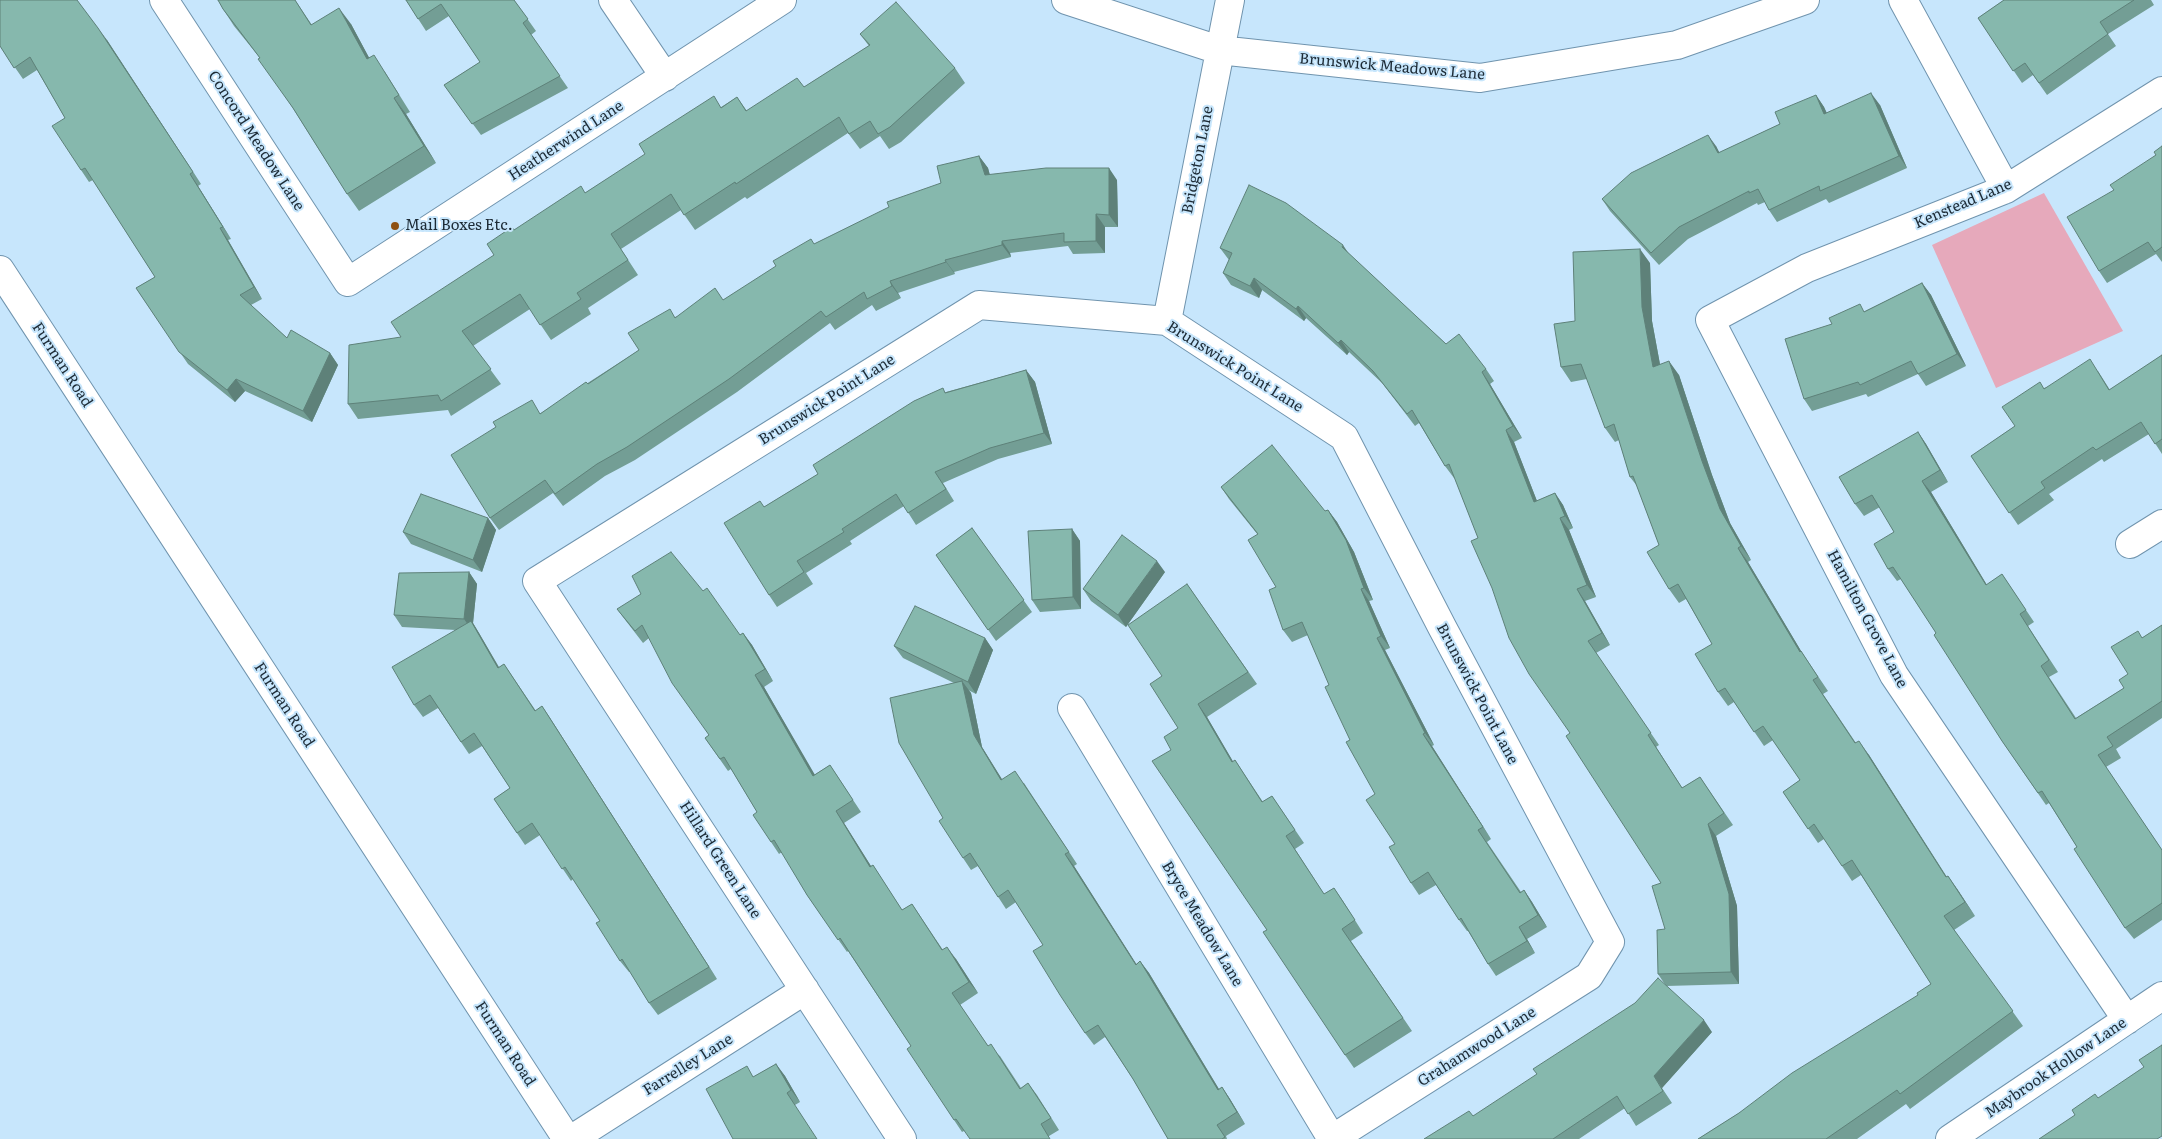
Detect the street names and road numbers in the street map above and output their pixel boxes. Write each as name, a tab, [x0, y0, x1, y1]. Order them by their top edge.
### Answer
street label: Brunswick Meadows Lane	[1298, 50, 1486, 84]
street label: Concord Meadow Lane	[204, 68, 308, 214]
street label: Heatherwind Lane	[505, 97, 627, 185]
street label: Bridgeton Lane	[1179, 105, 1217, 215]
street label: Kenstead Lane	[1912, 175, 2014, 233]
street label: Brunswick Point Lane	[1164, 318, 1306, 416]
street label: Furman Road	[28, 319, 96, 411]
street label: Brunswick Point Lane	[756, 351, 898, 449]
street label: Hamilton Grove Lane	[1823, 547, 1911, 691]
street label: Brunswick Point Lane	[1432, 620, 1522, 768]
street label: Furman Road	[250, 659, 318, 751]
street label: Hillard Green Lane	[675, 798, 765, 922]
street label: Bryce Meadow Lane	[1158, 858, 1246, 990]
street label: Furman Road	[471, 998, 539, 1090]
street label: Grahamwood Lane	[1415, 1003, 1539, 1091]
street label: Maybrook Hollow Lane	[1982, 1014, 2130, 1122]
street label: Farrelley Lane	[640, 1030, 736, 1100]

